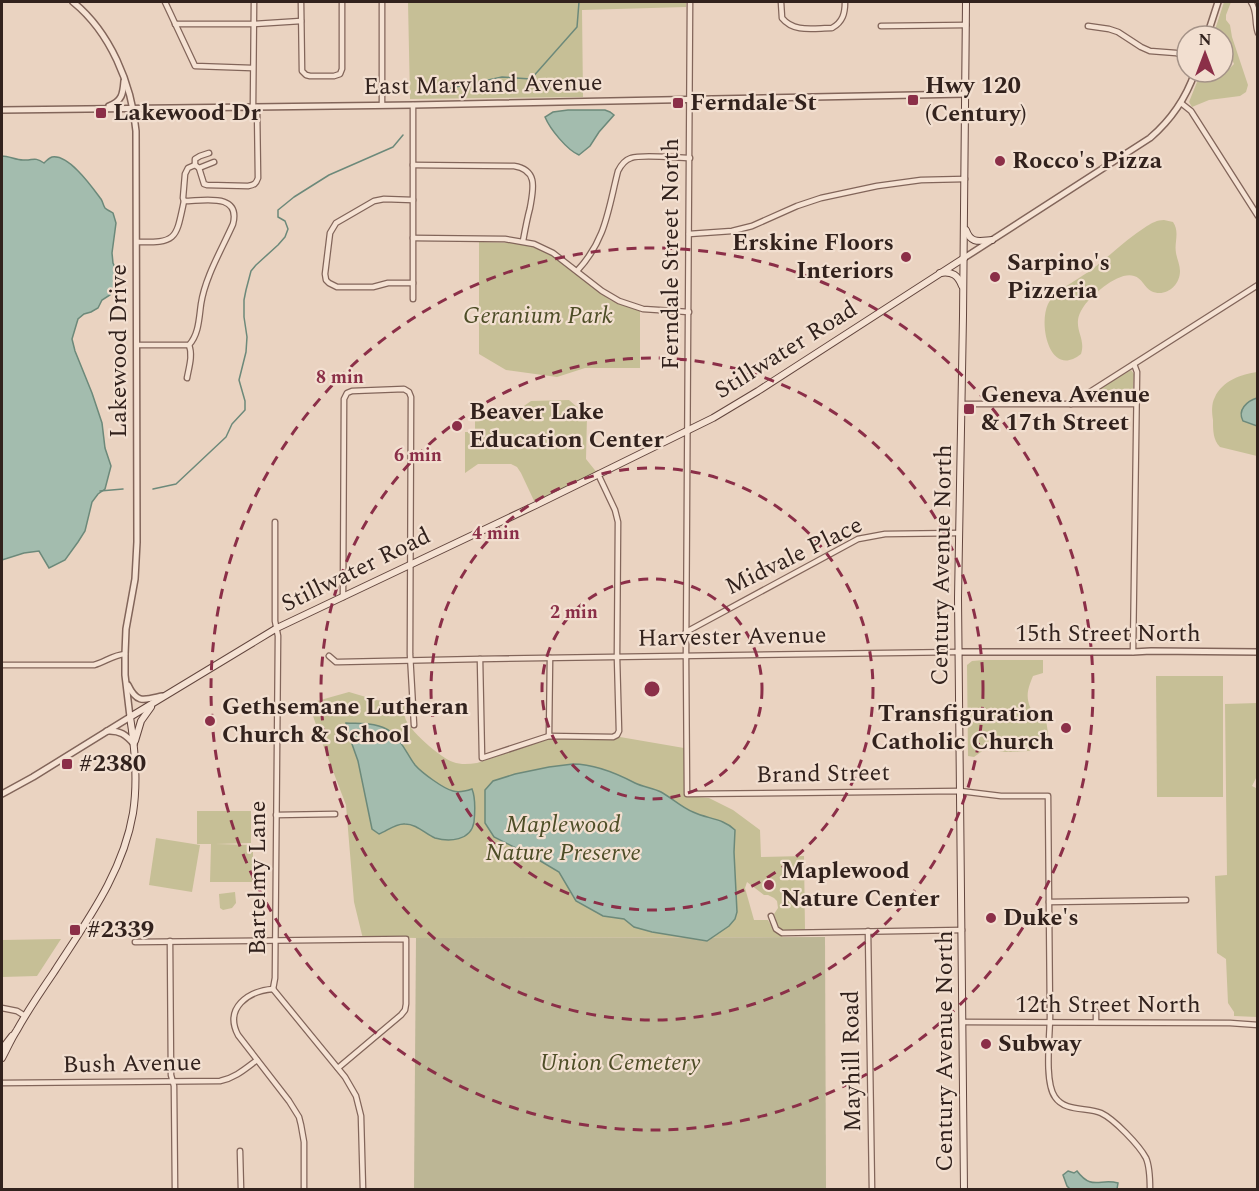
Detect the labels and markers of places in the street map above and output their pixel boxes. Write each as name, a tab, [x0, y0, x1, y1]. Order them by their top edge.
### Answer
place label: Hwy 120 (Century)	[925, 68, 1027, 132]
place label: Ferndale St	[690, 85, 817, 121]
marker: Hwy 120 (Century)	[906, 93, 920, 107]
place label: Lakewood Dr	[113, 95, 262, 131]
marker: Ferndale St	[671, 96, 685, 110]
marker: Lakewood Dr	[94, 106, 108, 120]
place label: Rocco's Pizza	[1012, 143, 1163, 179]
marker: Rocco's Pizza	[993, 154, 1007, 168]
place label: Erskine Floors Interiors	[732, 225, 894, 289]
place label: Sarpino's Pizzeria	[1007, 245, 1110, 309]
marker: Erskine Floors Interiors	[899, 250, 913, 264]
marker: Sarpino's Pizzeria	[988, 270, 1002, 284]
place label: Geneva Avenue & 17th Street	[981, 377, 1150, 441]
place label: Beaver Lake Education Center	[469, 394, 665, 458]
marker: Geneva Avenue & 17th Street	[962, 402, 976, 416]
marker: Beaver Lake Education Center	[450, 419, 464, 433]
centre of rings	[642, 679, 662, 699]
place label: Gethsemane Lutheran Church & School	[222, 689, 469, 753]
place label: Transfiguration Catholic Church	[871, 696, 1054, 760]
marker: Gethsemane Lutheran Church & School	[203, 714, 217, 728]
marker: Transfiguration Catholic Church	[1059, 721, 1073, 735]
place label: #2380	[79, 746, 146, 782]
marker: #2380	[60, 757, 74, 771]
place label: Maplewood Nature Center	[781, 853, 940, 917]
marker: Maplewood Nature Center	[762, 878, 776, 892]
place label: Duke's	[1003, 900, 1079, 936]
marker: Duke's	[984, 911, 998, 925]
place label: #2339	[87, 912, 154, 948]
marker: #2339	[68, 923, 82, 937]
place label: Subway	[998, 1026, 1083, 1062]
marker: Subway	[979, 1037, 993, 1051]

